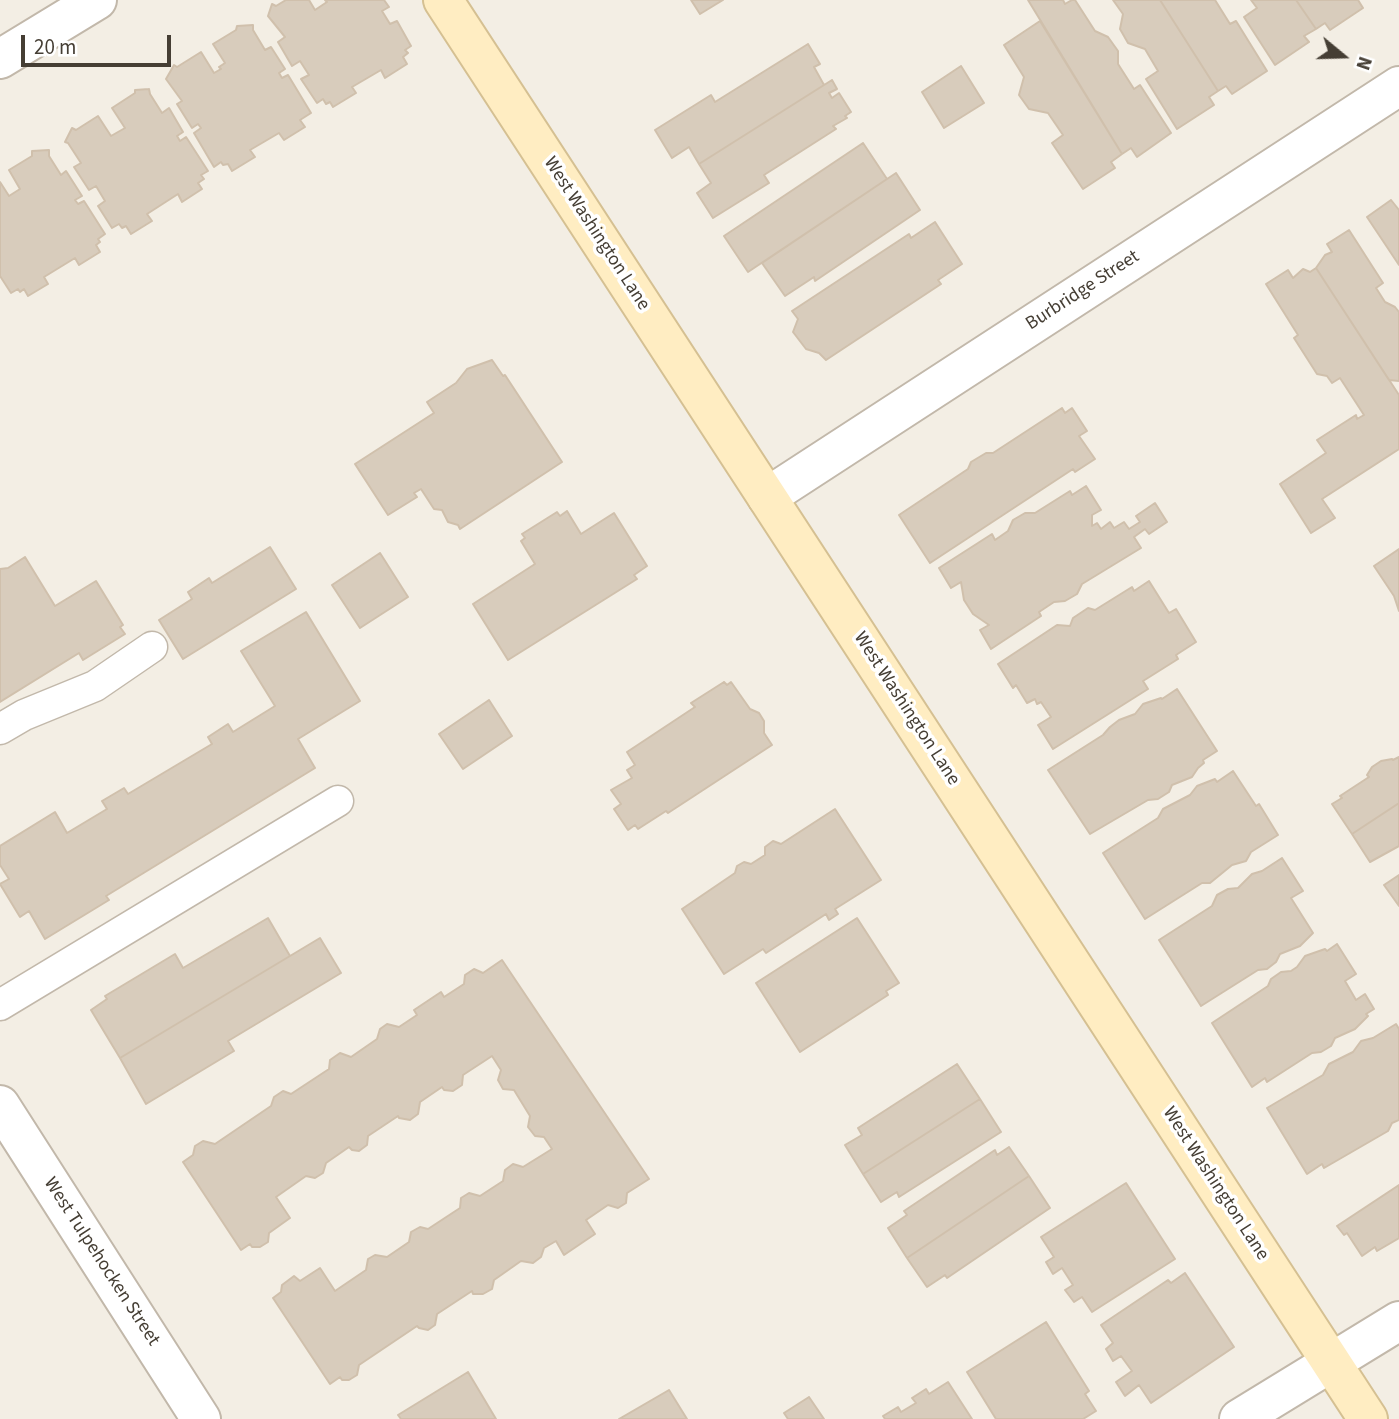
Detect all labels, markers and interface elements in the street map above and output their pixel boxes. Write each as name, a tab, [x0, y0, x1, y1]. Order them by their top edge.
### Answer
scale bar	[24, 21, 175, 65]
north arrow	[1308, 21, 1378, 91]
text: 20 m	[34, 32, 76, 62]
text: N	[1349, 53, 1378, 73]
street label: West Washington Lane	[538, 153, 654, 315]
street label: Burbridge Street	[1022, 246, 1144, 336]
street label: West Washington Lane	[848, 628, 964, 790]
street label: West Washington Lane	[1157, 1103, 1273, 1265]
street label: West Tulpehocken Street	[38, 1174, 164, 1350]

